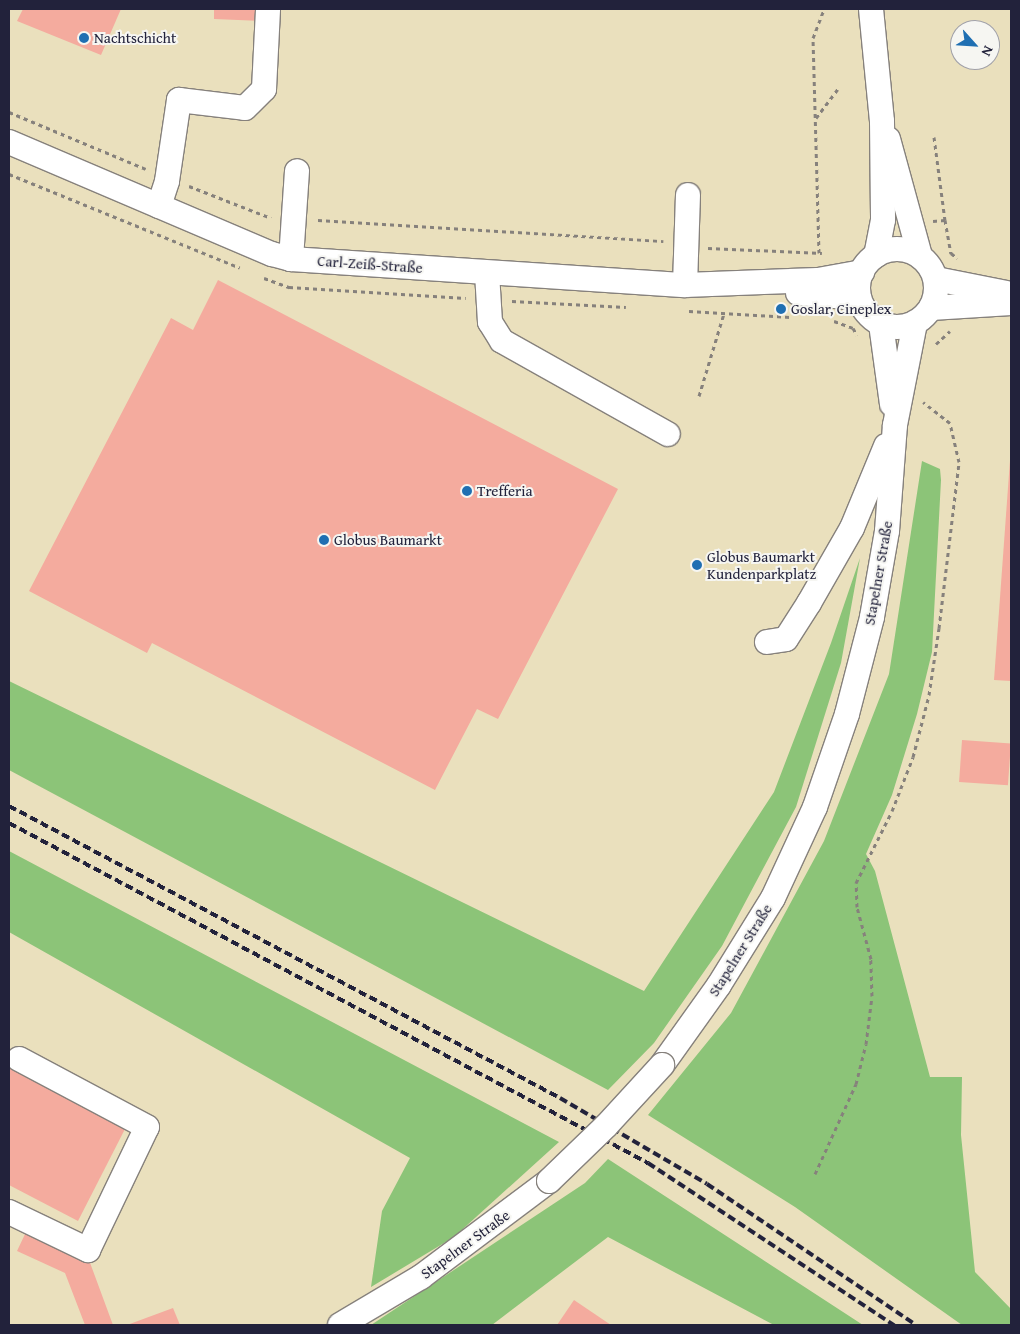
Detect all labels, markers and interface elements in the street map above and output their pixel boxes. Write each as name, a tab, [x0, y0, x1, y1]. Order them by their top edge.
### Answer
north arrow	[950, 20, 1000, 70]
place label: Nachtschicht	[94, 29, 176, 47]
marker: Nachtschicht	[78, 32, 90, 44]
text: N	[977, 43, 999, 60]
street label: Carl-Zeiß-Straße	[317, 251, 423, 277]
place label: Goslar, Cineplex	[791, 300, 891, 318]
marker: Goslar, Cineplex	[775, 303, 787, 315]
place label: Trefferia	[477, 482, 533, 500]
marker: Trefferia	[461, 485, 473, 497]
street label: Stapelner Straße	[860, 519, 896, 627]
place label: Globus Baumarkt	[334, 531, 442, 549]
marker: Globus Baumarkt	[318, 534, 330, 546]
place label: Globus Baumarkt Kundenparkplatz	[707, 547, 816, 582]
marker: Globus Baumarkt Kundenparkplatz	[691, 559, 703, 571]
street label: Stapelner Straße	[704, 900, 776, 1000]
street label: Stapelner Straße	[417, 1206, 513, 1282]

